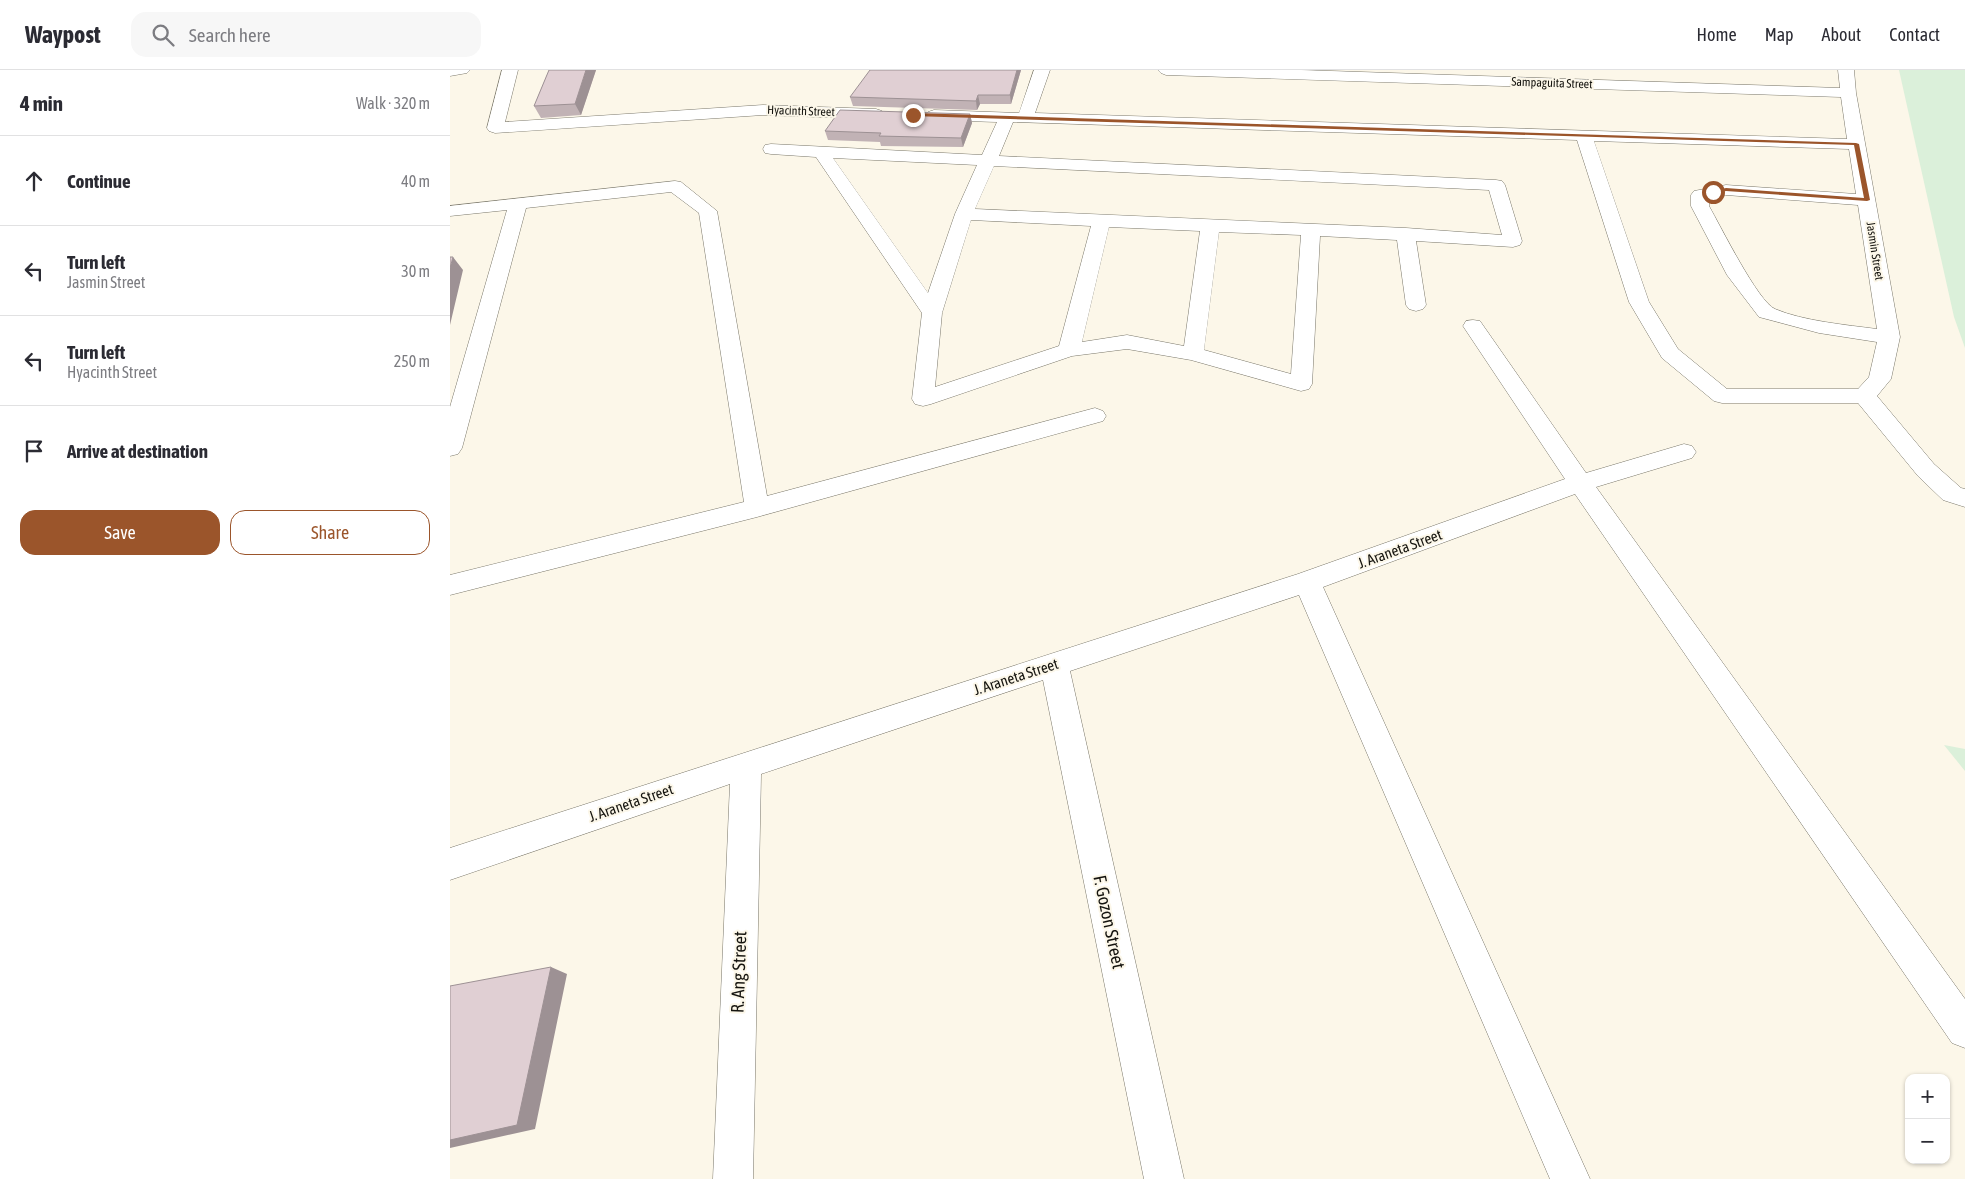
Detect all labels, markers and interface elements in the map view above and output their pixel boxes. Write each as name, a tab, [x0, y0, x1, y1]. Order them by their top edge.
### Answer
search box	[131, 12, 481, 57]
text: Waypost	[25, 21, 101, 48]
icon: search	[149, 21, 177, 49]
text: Search here	[189, 24, 271, 46]
text: Home	[1697, 24, 1737, 45]
text: Map	[1765, 24, 1794, 45]
text: About	[1822, 24, 1861, 45]
text: Contact	[1889, 24, 1940, 45]
street label: Sampaguita Street	[1511, 75, 1593, 91]
text: 4 min	[20, 91, 63, 115]
text: Walk · 320 m	[356, 94, 430, 112]
street label: Hyacinth Street	[767, 103, 836, 119]
route end	[902, 104, 925, 127]
icon: ahead	[20, 167, 48, 195]
text: Continue	[67, 170, 131, 192]
text: 40 m	[401, 172, 430, 190]
route start	[1702, 181, 1725, 204]
street label: Jasmin Street	[1863, 221, 1887, 282]
text: Turn left	[67, 251, 125, 273]
icon: left	[20, 257, 48, 285]
text: 30 m	[401, 262, 430, 280]
text: Jasmin Street	[67, 273, 145, 291]
text: Turn left	[67, 341, 125, 363]
icon: left	[20, 347, 48, 375]
text: 250 m	[394, 352, 430, 370]
text: Hyacinth Street	[67, 363, 157, 381]
icon: arrive	[20, 437, 48, 465]
text: Arrive at destination	[67, 440, 208, 462]
button: Save	[20, 510, 220, 555]
button: Share	[230, 510, 430, 555]
street label: J. Araneta Street	[1356, 525, 1444, 572]
street label: J. Araneta Street	[971, 655, 1060, 698]
street label: J. Araneta Street	[586, 780, 675, 825]
street label: F. Gozon Street	[1089, 873, 1130, 971]
street label: R. Ang Street	[727, 931, 750, 1013]
map controls	[1905, 1074, 1950, 1164]
button: +	[1905, 1074, 1950, 1119]
button: −	[1905, 1119, 1950, 1164]

